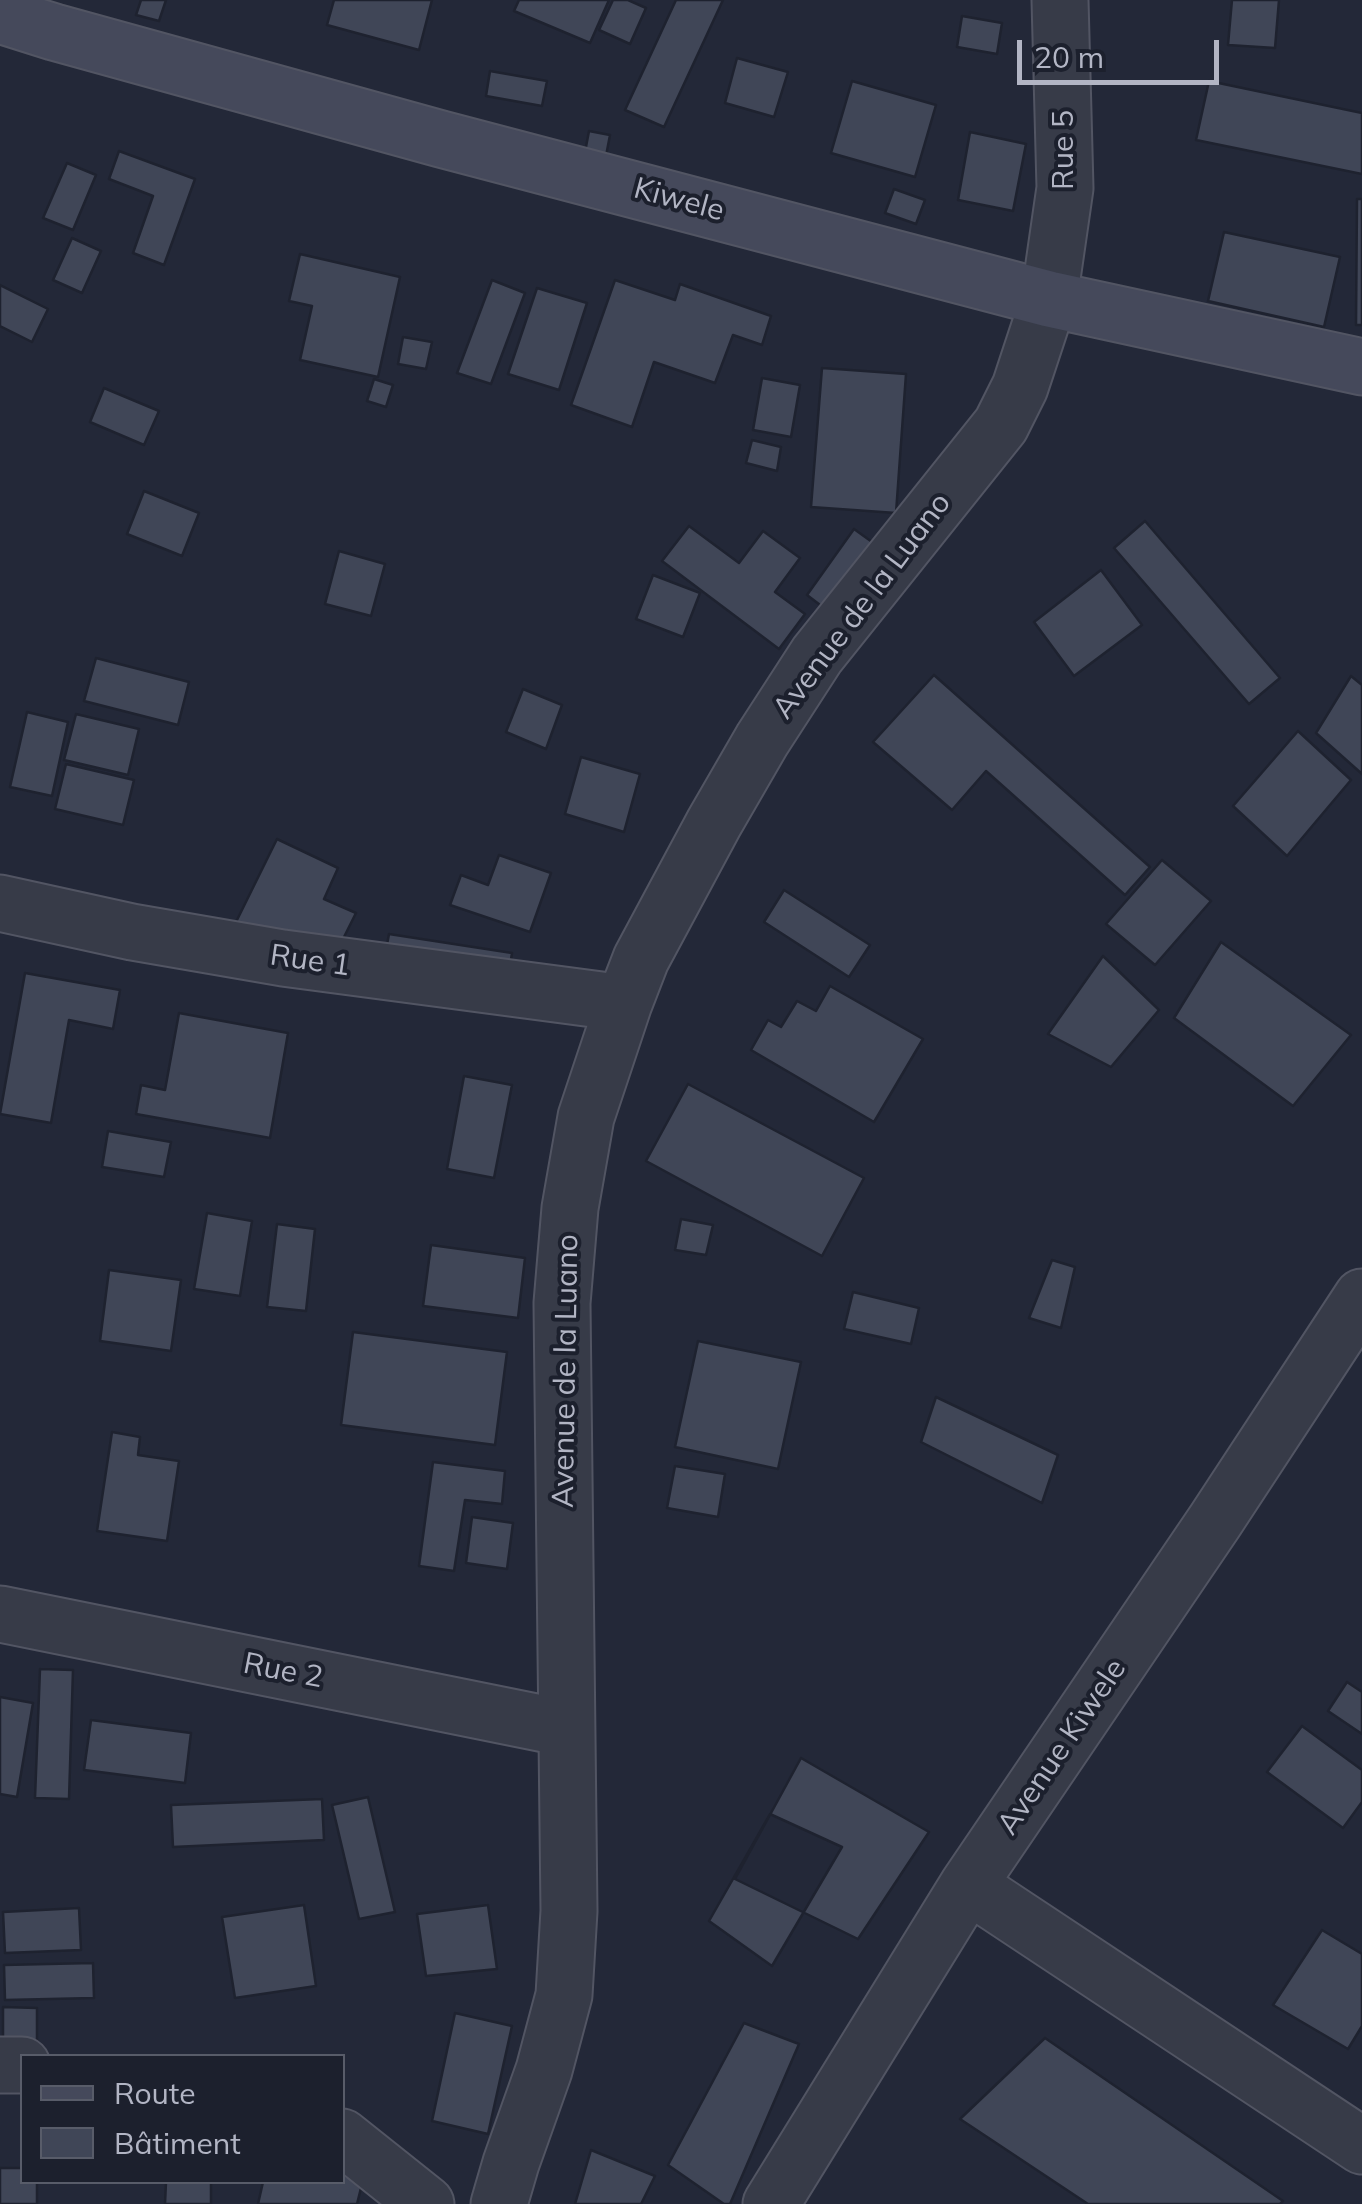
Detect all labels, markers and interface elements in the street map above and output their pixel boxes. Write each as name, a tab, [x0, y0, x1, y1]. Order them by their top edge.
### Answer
scale bar	[1022, 20, 1224, 82]
text: 20 m	[1034, 38, 1104, 76]
street label: Rue 5	[1046, 110, 1082, 190]
street label: Kiwele	[630, 171, 728, 229]
street label: Avenue de la Luano	[765, 486, 959, 726]
street label: Rue 1	[268, 938, 352, 984]
street label: Avenue de la Luano	[546, 1234, 586, 1508]
street label: Rue 2	[240, 1646, 326, 1696]
street label: Avenue Kiwele	[990, 1652, 1134, 1842]
legend	[20, 2054, 345, 2184]
text: Route	[114, 2074, 196, 2112]
text: Bâtiment	[114, 2124, 241, 2162]

